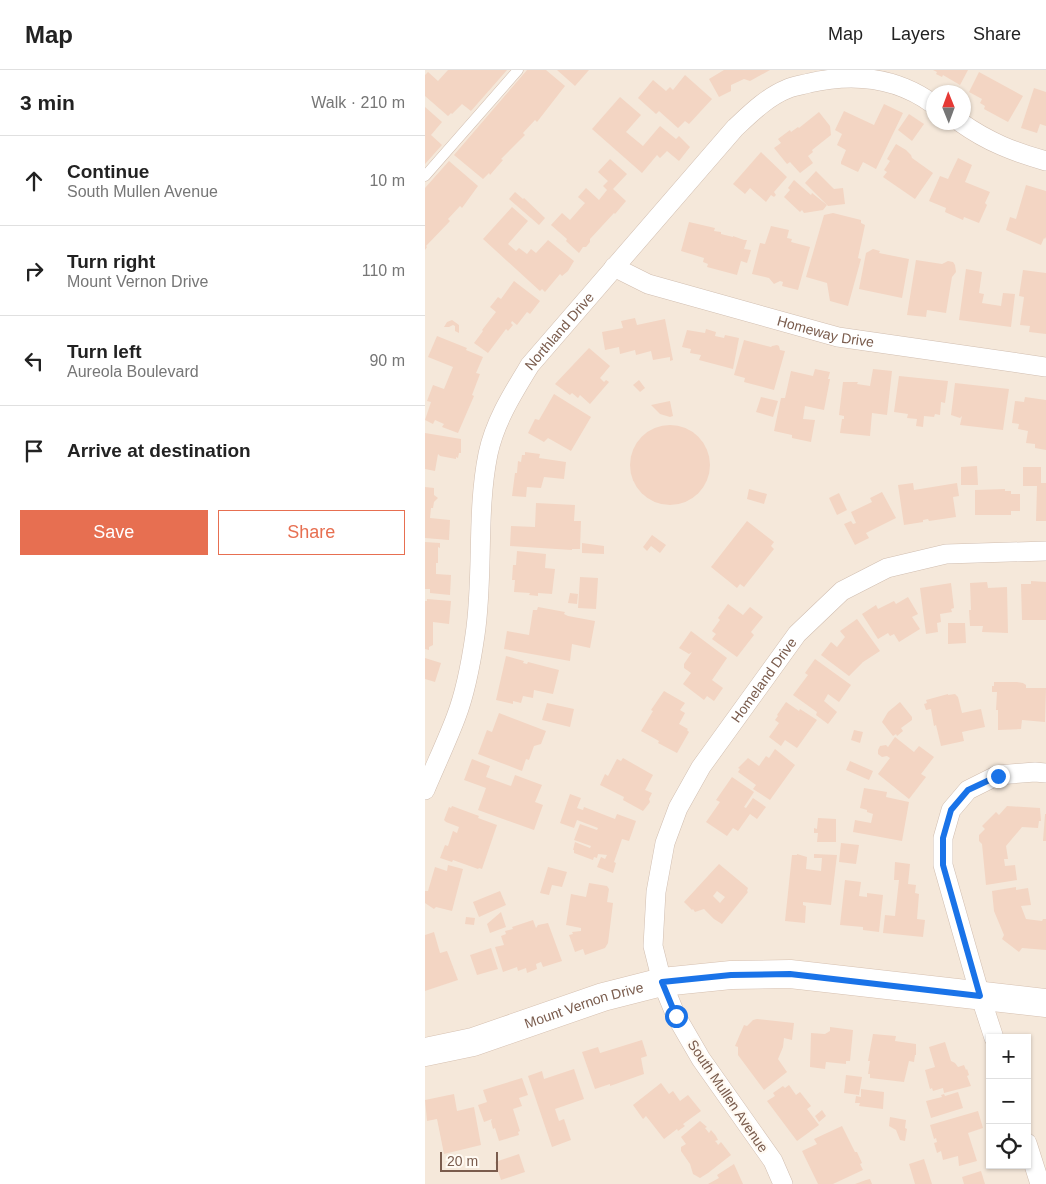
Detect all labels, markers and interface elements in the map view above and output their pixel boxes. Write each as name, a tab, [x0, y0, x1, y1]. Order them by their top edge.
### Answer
text: Map	[25, 21, 73, 48]
text: Map	[828, 24, 863, 44]
text: Layers	[891, 24, 945, 44]
text: Share	[973, 24, 1021, 44]
north arrow	[926, 85, 971, 130]
text: 3 min	[20, 91, 75, 114]
text: Walk · 210 m	[311, 94, 405, 111]
text: Continue	[67, 161, 149, 182]
icon: ahead	[20, 167, 48, 195]
text: 10 m	[369, 172, 405, 189]
text: South Mullen Avenue	[67, 183, 218, 200]
text: Turn right	[67, 251, 155, 272]
icon: right	[20, 257, 48, 285]
text: 110 m	[362, 262, 405, 279]
text: Mount Vernon Drive	[67, 273, 208, 290]
street label: Northland Drive	[521, 289, 597, 373]
street label: Homeway Drive	[775, 312, 875, 350]
text: Turn left	[67, 341, 142, 362]
icon: left	[20, 347, 48, 375]
text: 90 m	[369, 352, 405, 369]
text: Aureola Boulevard	[67, 363, 199, 380]
icon: arrive	[20, 437, 48, 465]
text: Arrive at destination	[67, 440, 251, 461]
button: Save	[20, 510, 208, 555]
button: Share	[218, 510, 405, 555]
street label: Homeland Drive	[728, 634, 800, 726]
route end	[987, 765, 1010, 788]
street label: Mount Vernon Drive	[522, 979, 645, 1032]
route start	[665, 1005, 688, 1028]
map controls	[986, 1034, 1031, 1169]
button: +	[986, 1034, 1031, 1079]
street label: South Mullen Avenue	[684, 1037, 772, 1155]
button: −	[986, 1079, 1031, 1124]
button: locate	[986, 1124, 1031, 1169]
scale bar	[440, 1149, 497, 1172]
text: 20 m	[447, 1153, 478, 1169]

